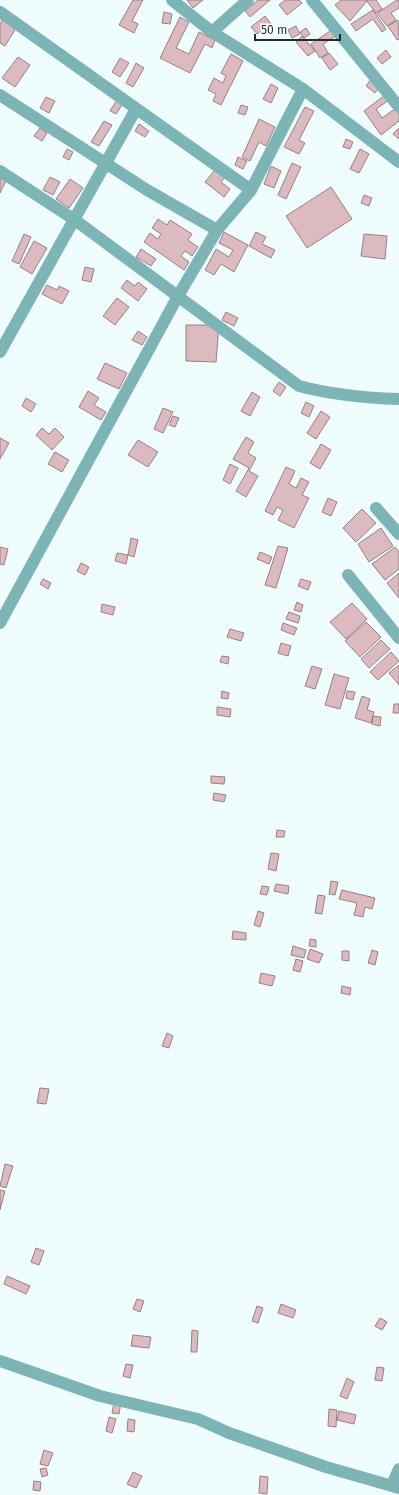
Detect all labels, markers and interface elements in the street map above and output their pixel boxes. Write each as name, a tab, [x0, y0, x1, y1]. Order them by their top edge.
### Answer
scale bar	[255, 16, 340, 42]
text: 50 m	[261, 23, 287, 37]

